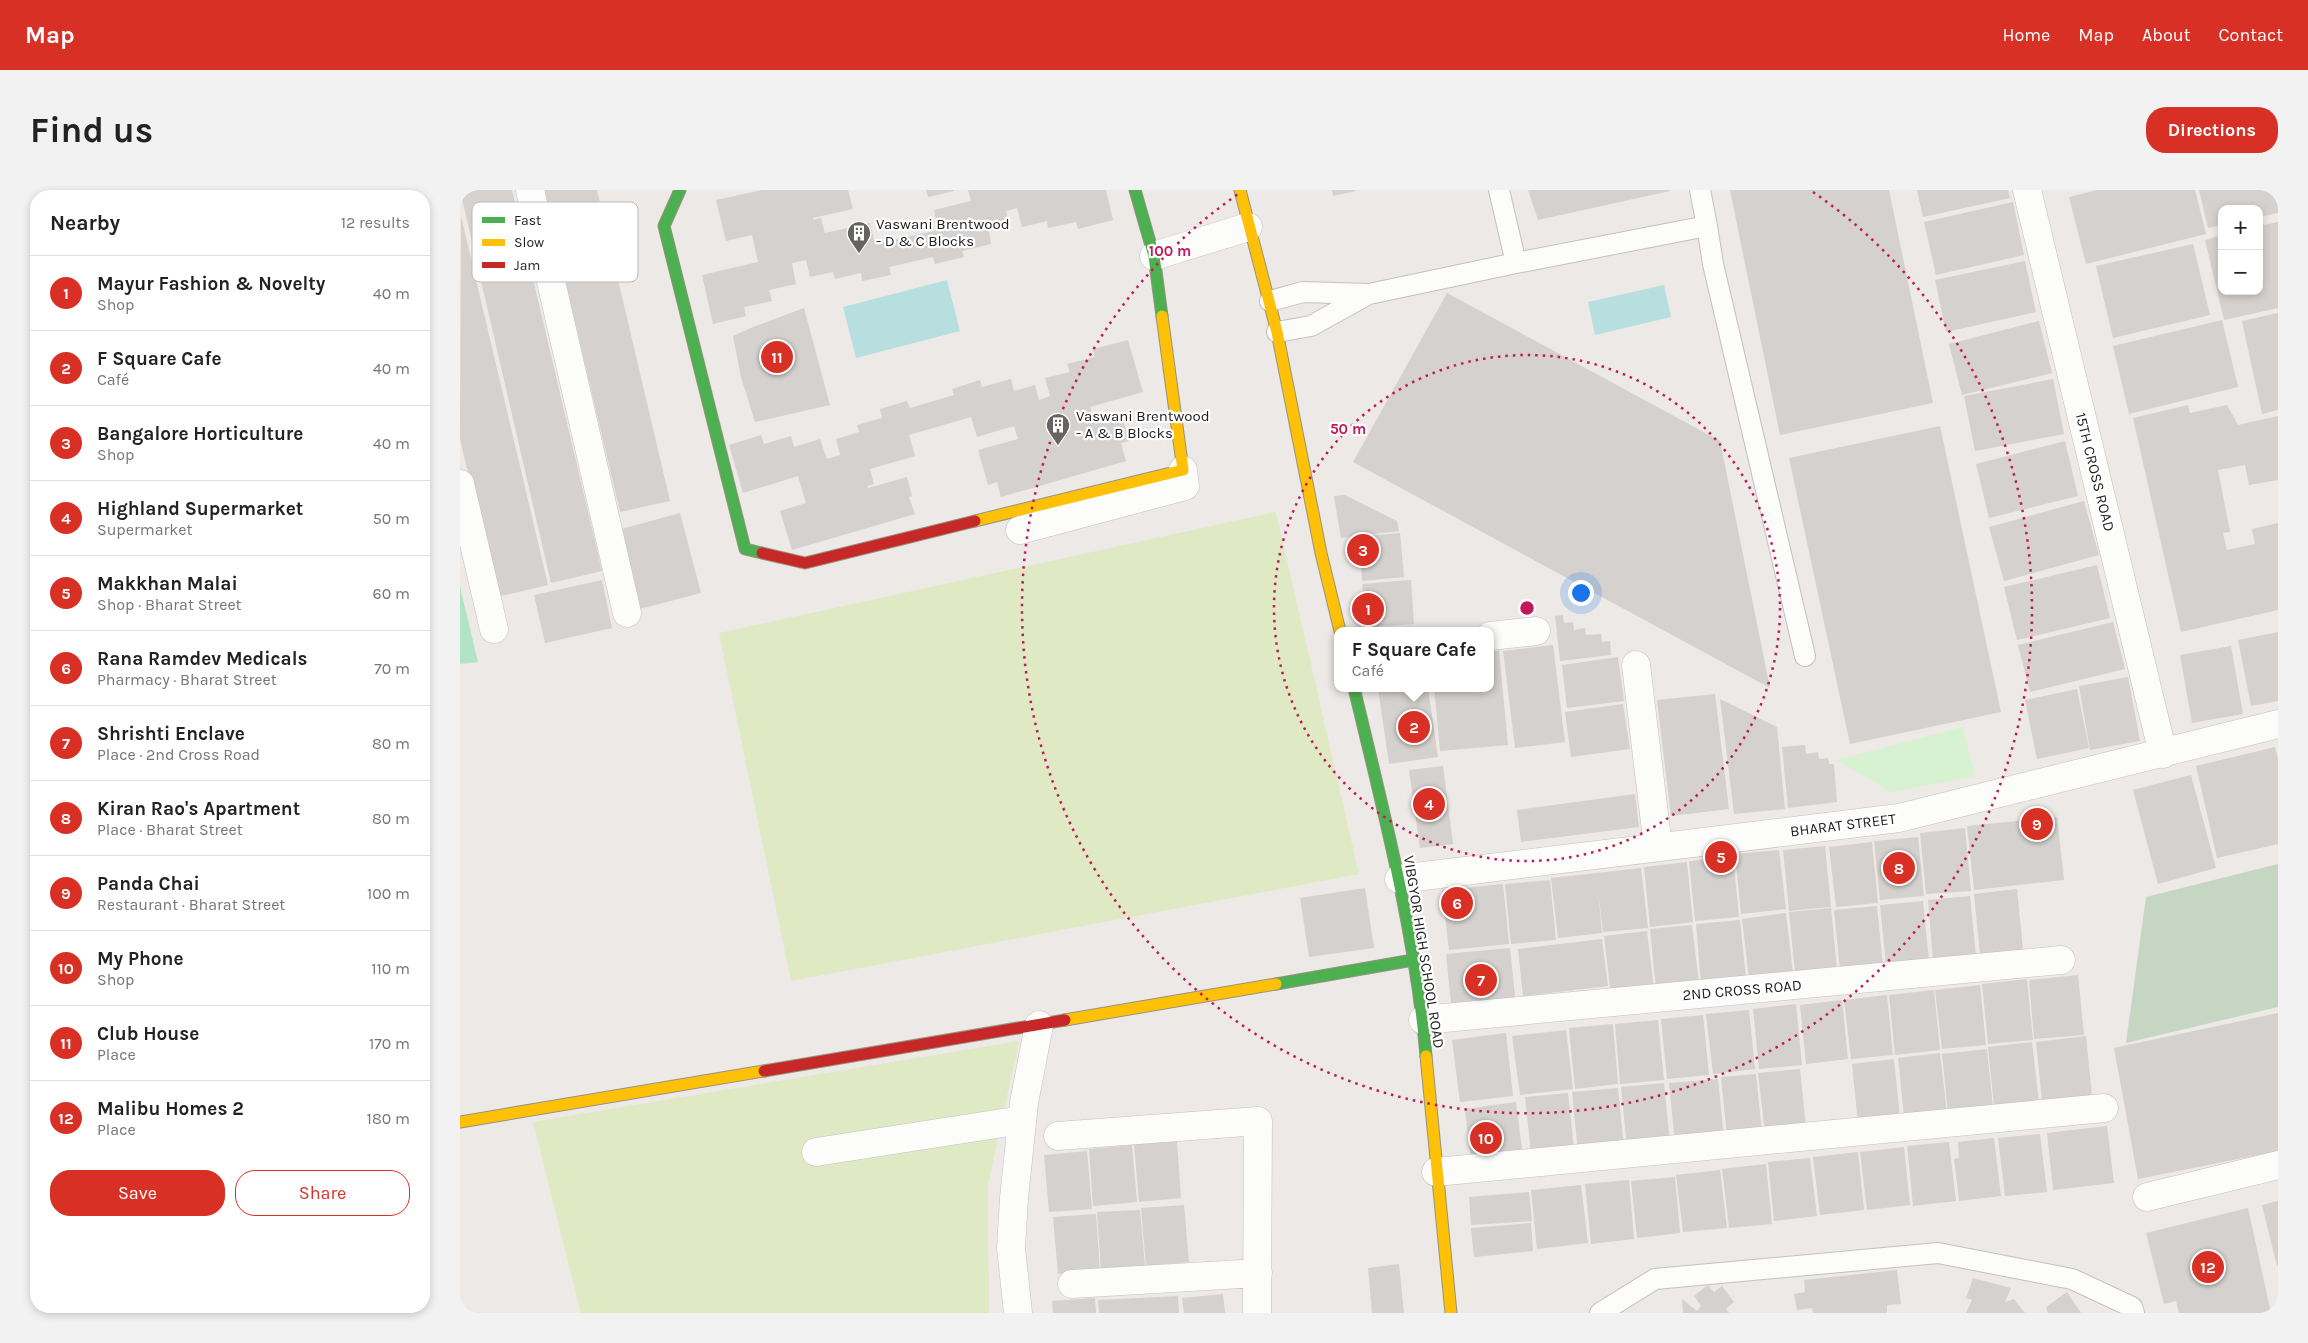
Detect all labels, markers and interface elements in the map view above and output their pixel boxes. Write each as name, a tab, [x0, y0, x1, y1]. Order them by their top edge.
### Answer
text: Map	[25, 21, 75, 49]
text: Home	[2002, 24, 2050, 46]
text: Map	[2078, 24, 2114, 46]
text: About	[2142, 24, 2191, 46]
text: Contact	[2219, 24, 2283, 46]
button: Directions	[2146, 107, 2278, 153]
text: Find us	[30, 110, 153, 151]
legend	[472, 202, 638, 282]
map controls	[2218, 205, 2263, 295]
button: +	[2218, 205, 2263, 250]
text: Nearby	[50, 211, 120, 235]
text: Fast	[514, 212, 541, 229]
text: 12 results	[341, 213, 410, 232]
place label: Vaswani Brentwood - D & C Blocks	[876, 215, 1010, 250]
building icon: Vaswani Brentwood - D & C Blocks	[846, 220, 872, 254]
text: Slow	[514, 234, 544, 251]
text: 100 m	[1149, 242, 1191, 260]
button: −	[2218, 250, 2263, 295]
text: Jam	[514, 257, 540, 274]
text: Mayur Fashion & Novelty	[97, 273, 325, 295]
text: 1	[63, 284, 69, 303]
text: 40 m	[373, 284, 410, 303]
text: Shop	[97, 295, 134, 314]
pin: 11	[761, 338, 793, 376]
text: F Square Cafe	[97, 348, 221, 370]
text: 2	[61, 359, 71, 378]
text: 40 m	[373, 359, 410, 378]
text: Café	[97, 370, 129, 389]
place label: Vaswani Brentwood - A & B Blocks	[1076, 407, 1210, 442]
street label: 15TH CROSS ROAD	[2072, 411, 2118, 533]
building icon: Vaswani Brentwood - A & B Blocks	[1045, 412, 1071, 446]
text: 50 m	[1330, 420, 1366, 438]
text: Bangalore Horticulture	[97, 423, 303, 445]
text: 3	[61, 434, 71, 453]
text: 40 m	[373, 434, 410, 453]
text: Shop	[97, 445, 134, 464]
text: Highland Supermarket	[97, 498, 303, 520]
text: 4	[61, 509, 71, 528]
text: 50 m	[373, 509, 410, 528]
text: Supermarket	[97, 520, 193, 539]
pin: 3	[1347, 531, 1379, 569]
text: Makkhan Malai	[97, 573, 238, 595]
your location	[1568, 580, 1594, 606]
text: 5	[61, 584, 71, 603]
text: 60 m	[373, 584, 410, 603]
pin: 1	[1352, 590, 1384, 628]
text: Shop · Bharat Street	[97, 595, 242, 614]
centre of rings	[1518, 599, 1536, 617]
popup	[1334, 627, 1494, 692]
text: F Square Cafe	[1352, 639, 1476, 661]
text: Rana Ramdev Medicals	[97, 648, 307, 670]
text: 6	[61, 659, 71, 678]
text: 70 m	[374, 659, 410, 678]
text: Café	[1352, 661, 1384, 680]
text: Pharmacy · Bharat Street	[97, 670, 277, 689]
pin: 2	[1398, 708, 1430, 746]
text: Shrishti Enclave	[97, 723, 245, 745]
text: 7	[62, 734, 70, 753]
text: 80 m	[372, 734, 410, 753]
text: Place · 2nd Cross Road	[97, 745, 260, 764]
pin: 4	[1413, 785, 1445, 823]
text: Kiran Rao's Apartment	[97, 798, 300, 820]
pin: 9	[2021, 805, 2053, 843]
text: 8	[61, 809, 71, 828]
text: 80 m	[372, 809, 410, 828]
street label: BHARAT STREET	[1789, 810, 1897, 840]
text: Place · Bharat Street	[97, 820, 243, 839]
pin: 5	[1705, 838, 1737, 876]
pin: 8	[1883, 849, 1915, 887]
street label: VIBGYOR HIGH SCHOOL ROAD	[1400, 854, 1448, 1050]
text: Panda Chai	[97, 873, 200, 895]
text: 9	[61, 884, 71, 903]
text: 100 m	[367, 884, 410, 903]
pin: 6	[1441, 884, 1473, 922]
text: Restaurant · Bharat Street	[97, 895, 285, 914]
text: My Phone	[97, 948, 184, 970]
text: 10	[58, 959, 74, 978]
text: 110 m	[371, 959, 410, 978]
pin: 7	[1465, 961, 1497, 999]
text: Shop	[97, 970, 134, 989]
street label: 2ND CROSS ROAD	[1682, 976, 1802, 1004]
text: Club House	[97, 1023, 199, 1045]
text: 11	[60, 1034, 72, 1053]
text: 170 m	[369, 1034, 410, 1053]
text: Place	[97, 1045, 136, 1064]
text: Malibu Homes 2	[97, 1098, 244, 1120]
text: 12	[58, 1109, 74, 1128]
text: 180 m	[367, 1109, 410, 1128]
pin: 10	[1470, 1119, 1502, 1157]
text: Place	[97, 1120, 136, 1139]
button: Save	[50, 1170, 225, 1216]
button: Share	[235, 1170, 410, 1216]
pin: 12	[2192, 1248, 2224, 1286]

